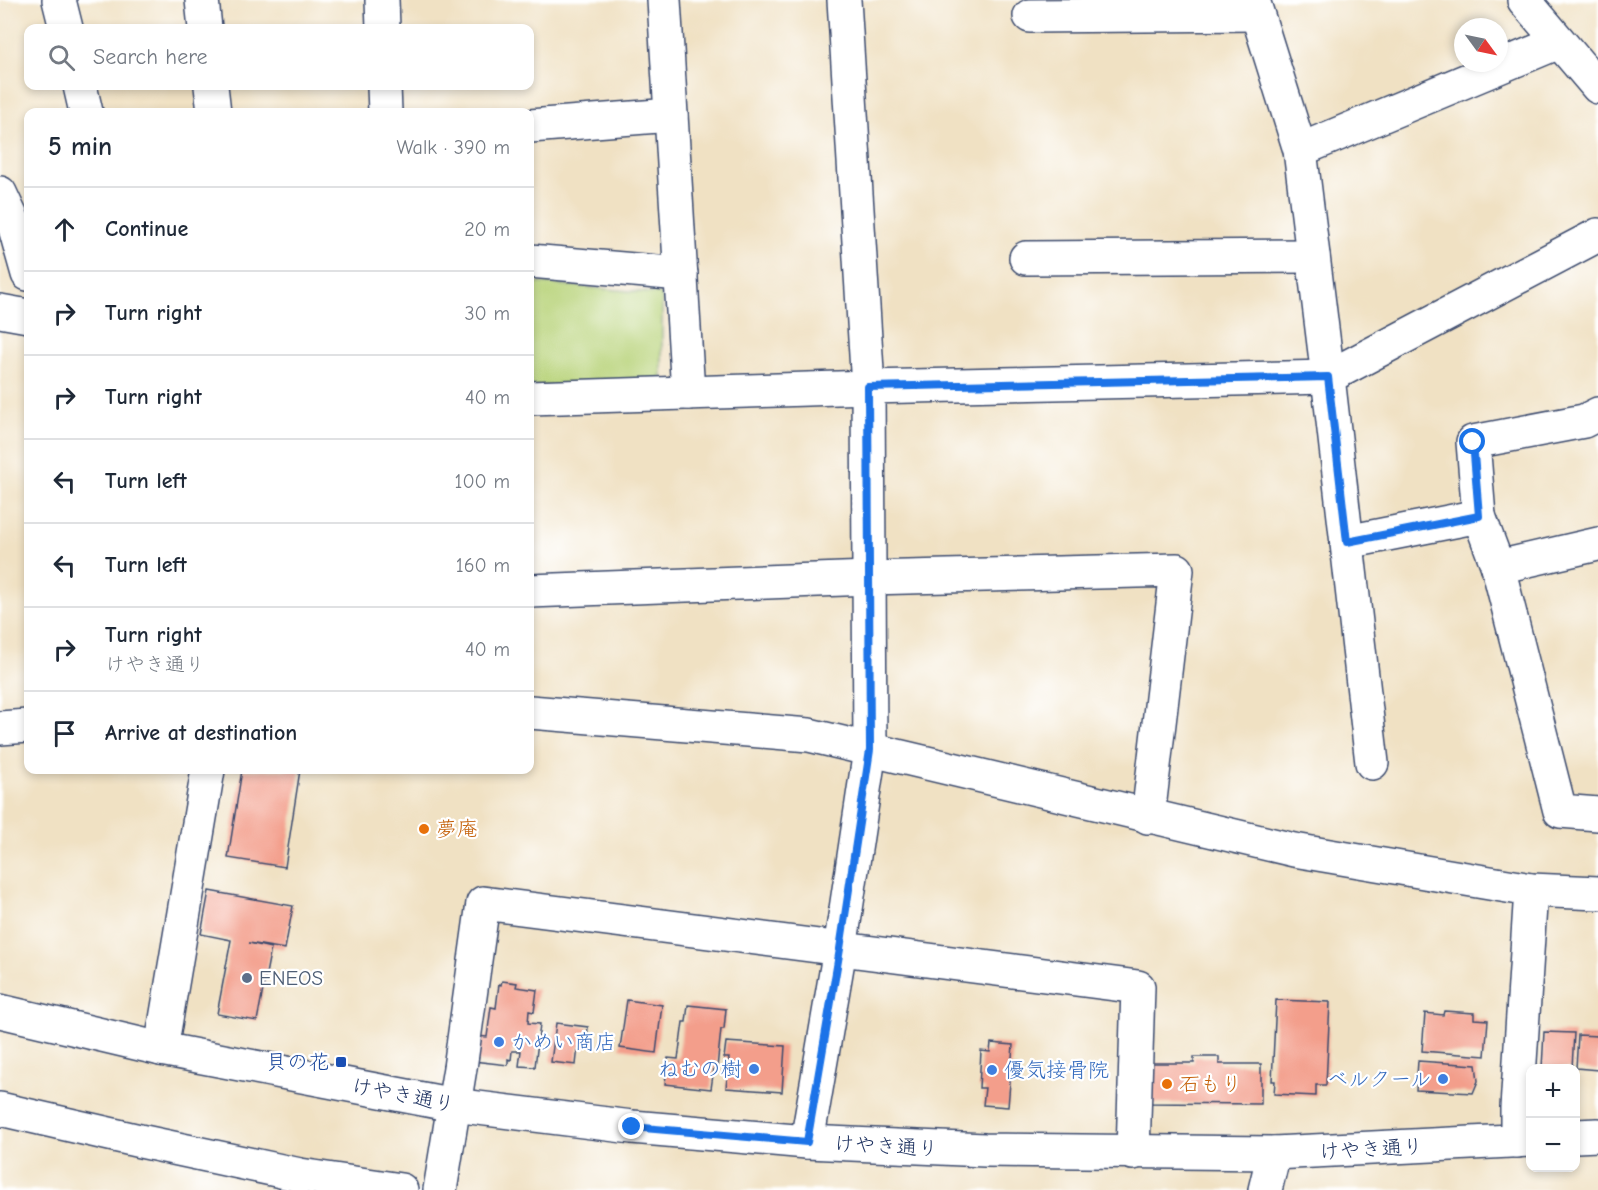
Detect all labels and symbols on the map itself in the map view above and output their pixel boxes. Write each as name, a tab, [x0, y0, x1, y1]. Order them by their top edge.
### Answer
north arrow	[1454, 18, 1508, 72]
route start	[1459, 428, 1485, 454]
place label: 夢庵	[436, 817, 478, 841]
marker: 夢庵	[417, 822, 431, 836]
place label: ENEOS	[259, 966, 323, 990]
marker: ENEOS	[240, 971, 254, 985]
place label: かめい商店	[511, 1030, 616, 1054]
marker: かめい商店	[492, 1035, 506, 1049]
place label: 貝の花	[266, 1050, 329, 1074]
marker: 貝の花	[334, 1055, 348, 1069]
place label: ねむの樹	[658, 1057, 742, 1081]
place label: 優気接骨院	[1004, 1058, 1109, 1082]
marker: ねむの樹	[747, 1062, 761, 1076]
marker: 優気接骨院	[985, 1063, 999, 1077]
place label: ベルクール	[1327, 1067, 1431, 1091]
place label: 石もり	[1179, 1072, 1242, 1096]
marker: ベルクール	[1436, 1072, 1450, 1086]
street label: けやき通り	[349, 1073, 457, 1117]
marker: 石もり	[1160, 1077, 1174, 1091]
route end	[618, 1113, 644, 1139]
street label: けやき通り	[833, 1131, 939, 1161]
street label: けやき通り	[1318, 1134, 1424, 1164]

